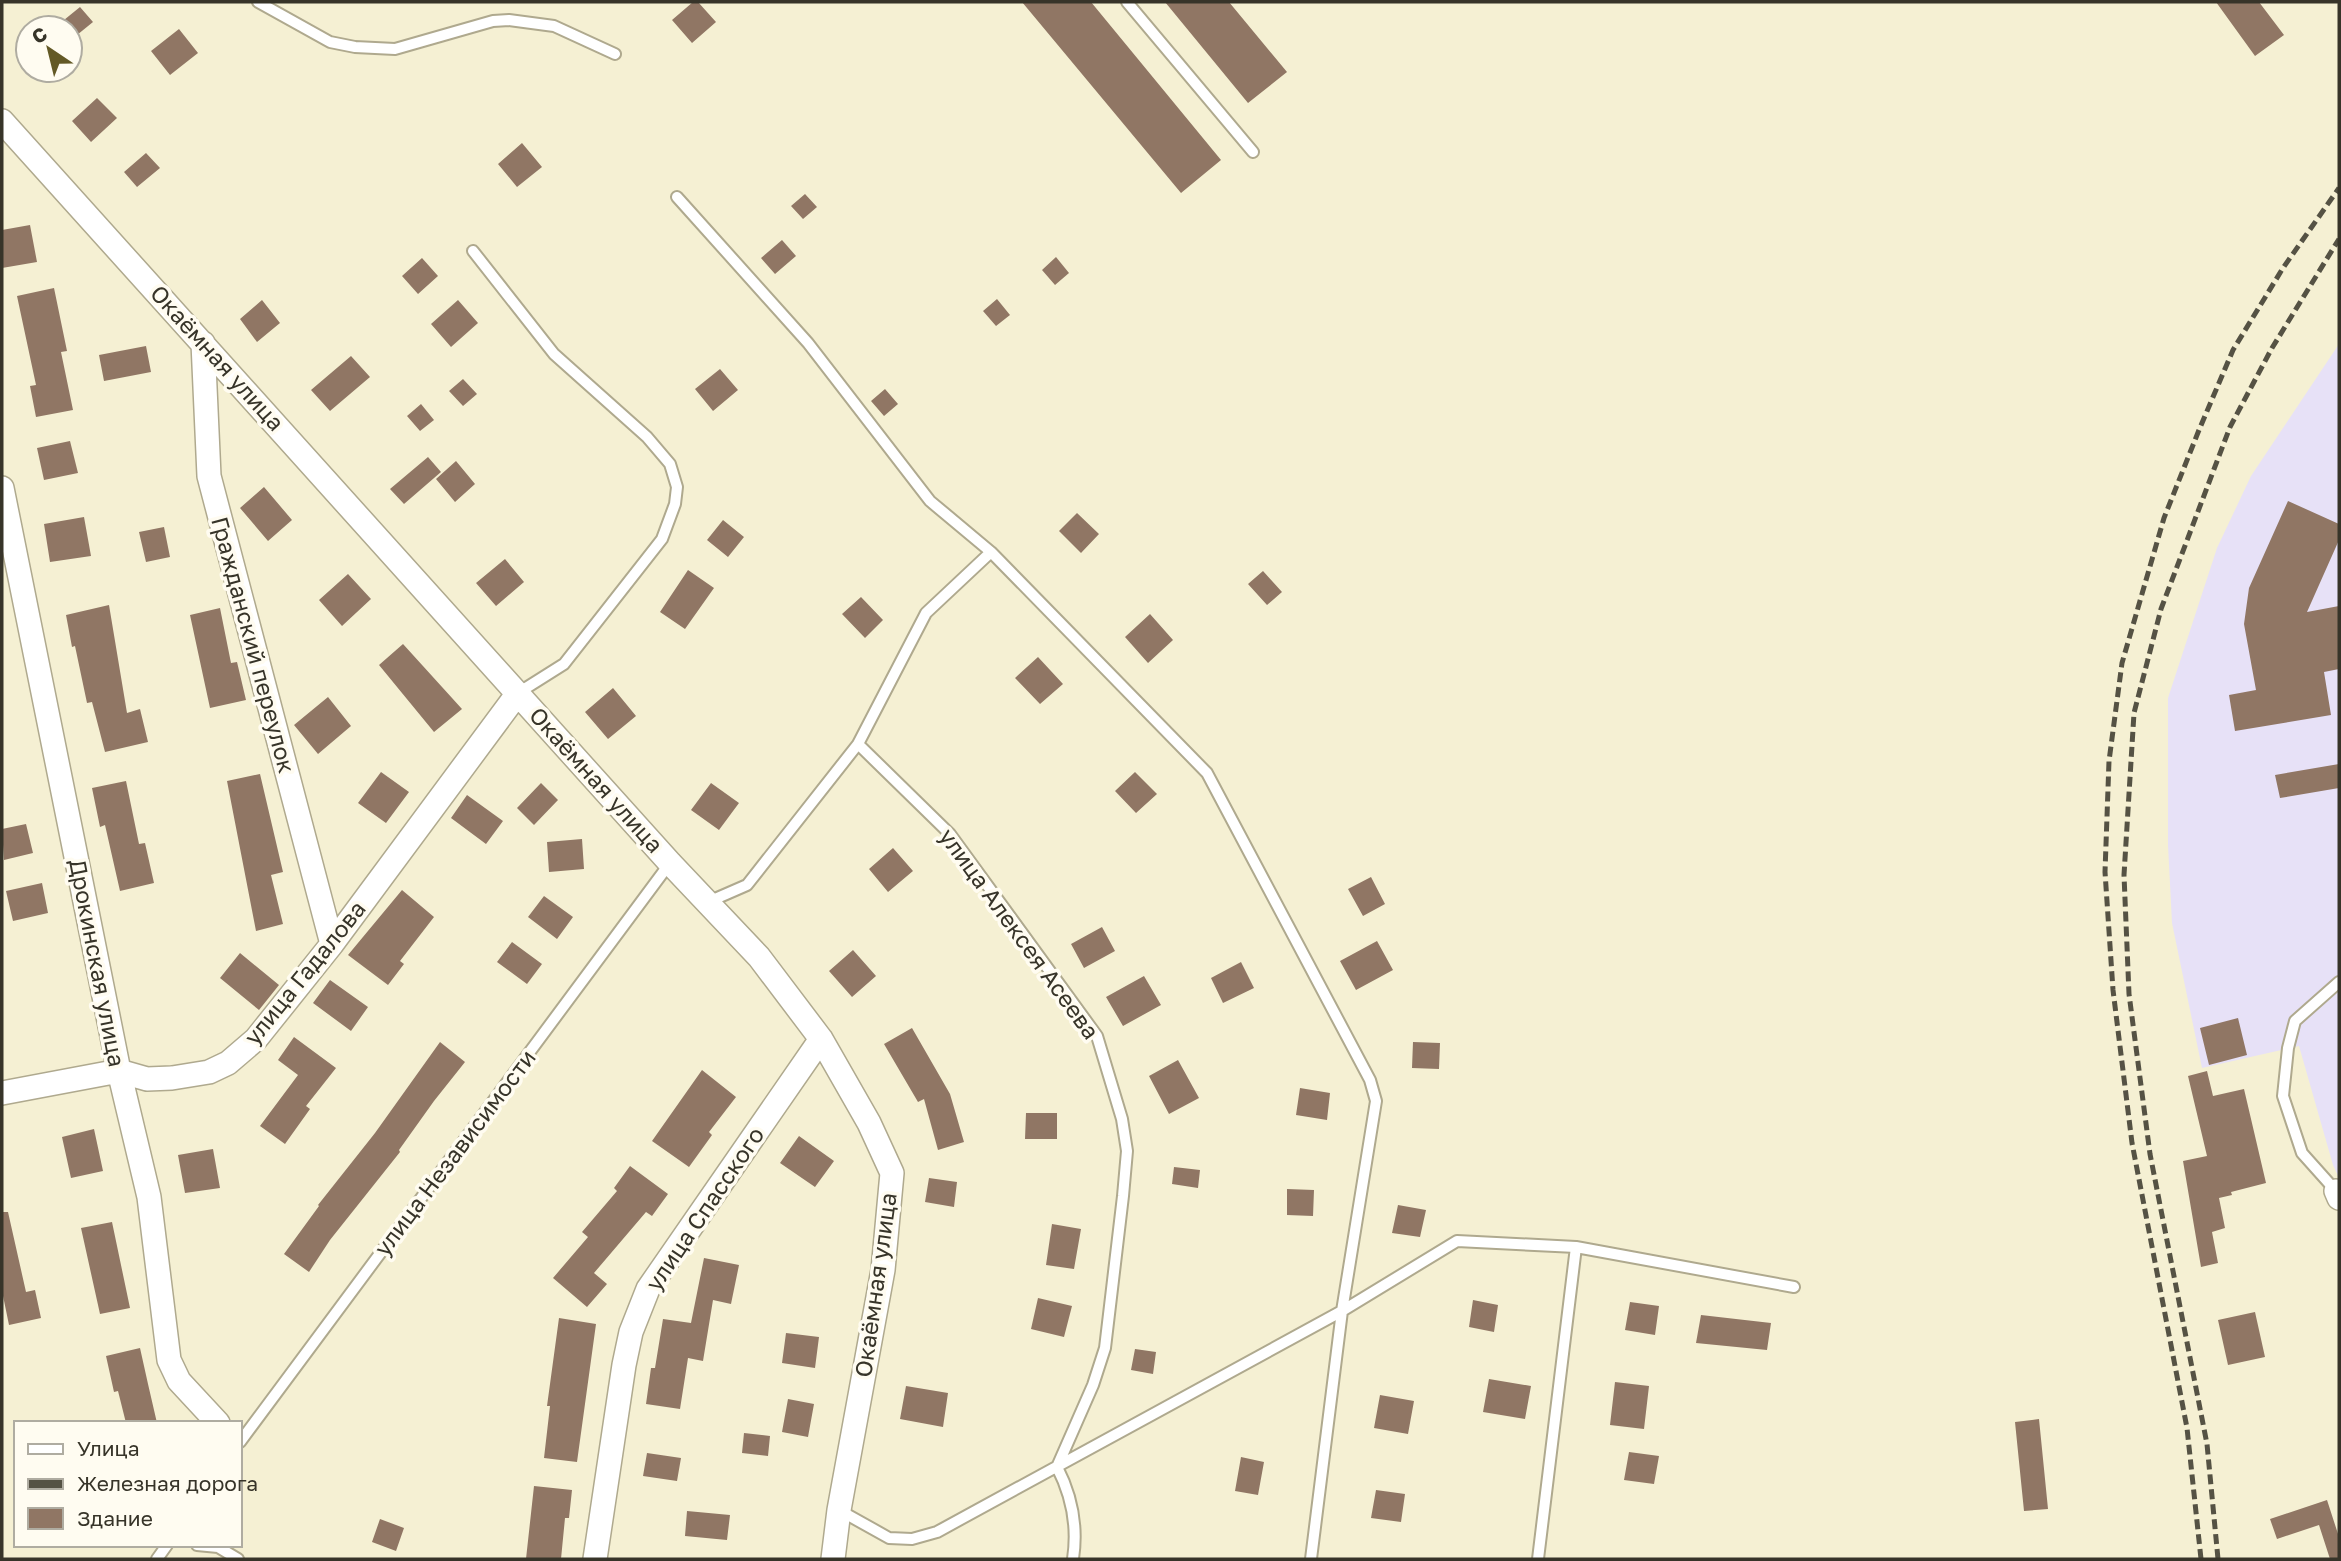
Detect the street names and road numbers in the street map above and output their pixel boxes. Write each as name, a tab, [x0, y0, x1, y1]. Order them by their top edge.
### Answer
street label: Окаёмная улица	[145, 279, 290, 436]
street label: Гражданский переулок	[206, 514, 302, 776]
street label: Окаёмная улица	[524, 701, 669, 858]
street label: улица Алексея Асеева	[934, 823, 1106, 1044]
street label: Дрокинская улица	[64, 857, 132, 1069]
street label: улица Гадалова	[238, 895, 371, 1050]
street label: улица Независимости	[368, 1044, 541, 1261]
street label: улица Спасского	[639, 1121, 769, 1296]
street label: Окаёмная улица	[848, 1191, 902, 1379]

